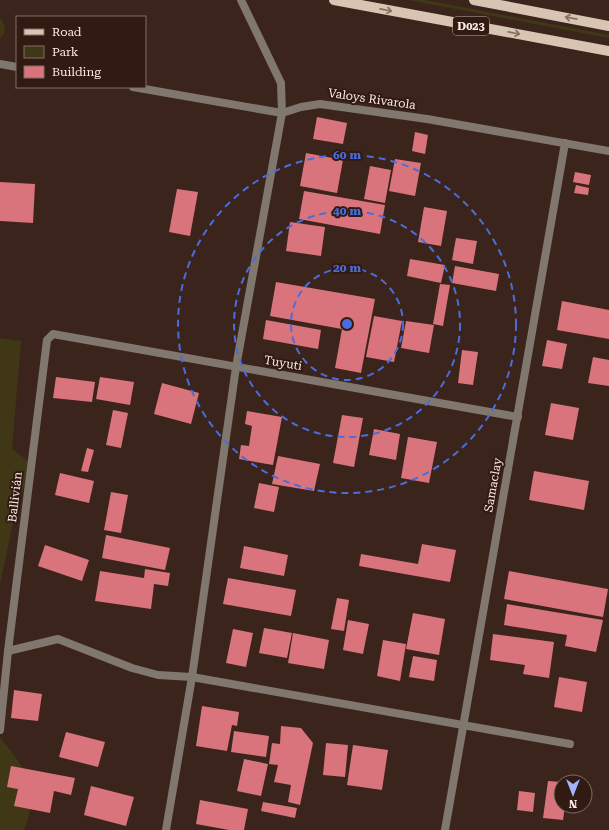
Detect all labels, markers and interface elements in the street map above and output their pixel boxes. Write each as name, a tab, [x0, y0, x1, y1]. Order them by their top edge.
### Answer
one-way arrow	[379, 6, 392, 14]
one-way arrow	[565, 14, 578, 22]
legend	[16, 16, 146, 88]
road number: D023	[453, 17, 489, 35]
text: Road	[52, 25, 82, 39]
one-way arrow	[507, 30, 520, 38]
text: Park	[52, 45, 79, 59]
text: Building	[52, 65, 101, 79]
street label: Valoys Rivarola	[327, 86, 417, 112]
text: 60 m	[333, 148, 361, 162]
text: 40 m	[333, 204, 361, 218]
text: 20 m	[333, 261, 361, 275]
centre of rings	[340, 317, 354, 331]
street label: Tuyuti	[263, 353, 303, 373]
street label: Samaclay	[481, 456, 505, 513]
street label: Ballivián	[5, 471, 25, 523]
north arrow	[553, 774, 593, 814]
text: N	[568, 797, 577, 810]

